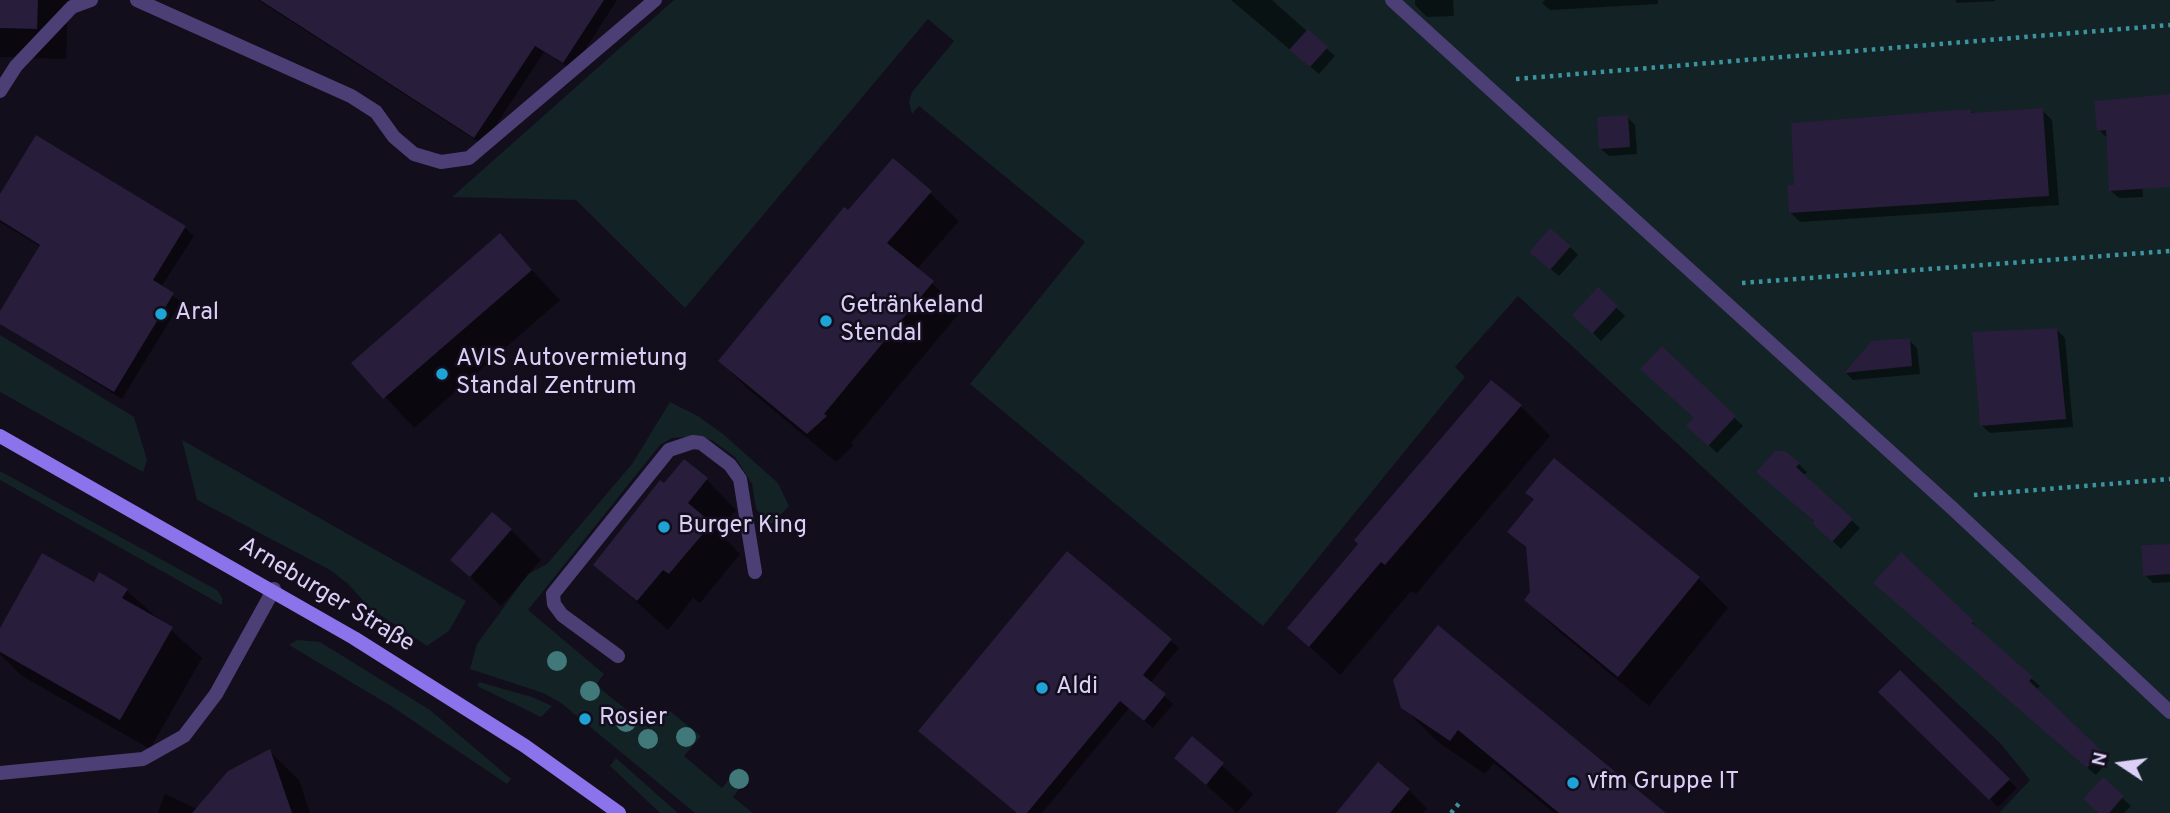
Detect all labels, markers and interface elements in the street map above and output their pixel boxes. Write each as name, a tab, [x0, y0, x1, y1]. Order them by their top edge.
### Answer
place label: Getränkeland Stendal	[840, 293, 984, 349]
place label: Aral	[175, 300, 219, 328]
marker: Aral	[153, 306, 169, 322]
marker: Getränkeland Stendal	[818, 313, 834, 329]
place label: AVIS Autovermietung Standal Zentrum	[456, 346, 688, 402]
marker: AVIS Autovermietung Standal Zentrum	[434, 366, 450, 382]
place label: Burger King	[678, 513, 807, 541]
marker: Burger King	[656, 519, 672, 535]
street label: Arneburger Straße	[233, 532, 419, 660]
place label: Aldi	[1056, 674, 1098, 702]
marker: Aldi	[1034, 680, 1050, 696]
place label: Rosier	[599, 705, 667, 733]
marker: Rosier	[577, 711, 593, 727]
north arrow	[2086, 729, 2156, 799]
text: N	[2087, 750, 2114, 769]
place label: vfm Gruppe IT	[1587, 769, 1739, 797]
marker: vfm Gruppe IT	[1565, 775, 1581, 791]

